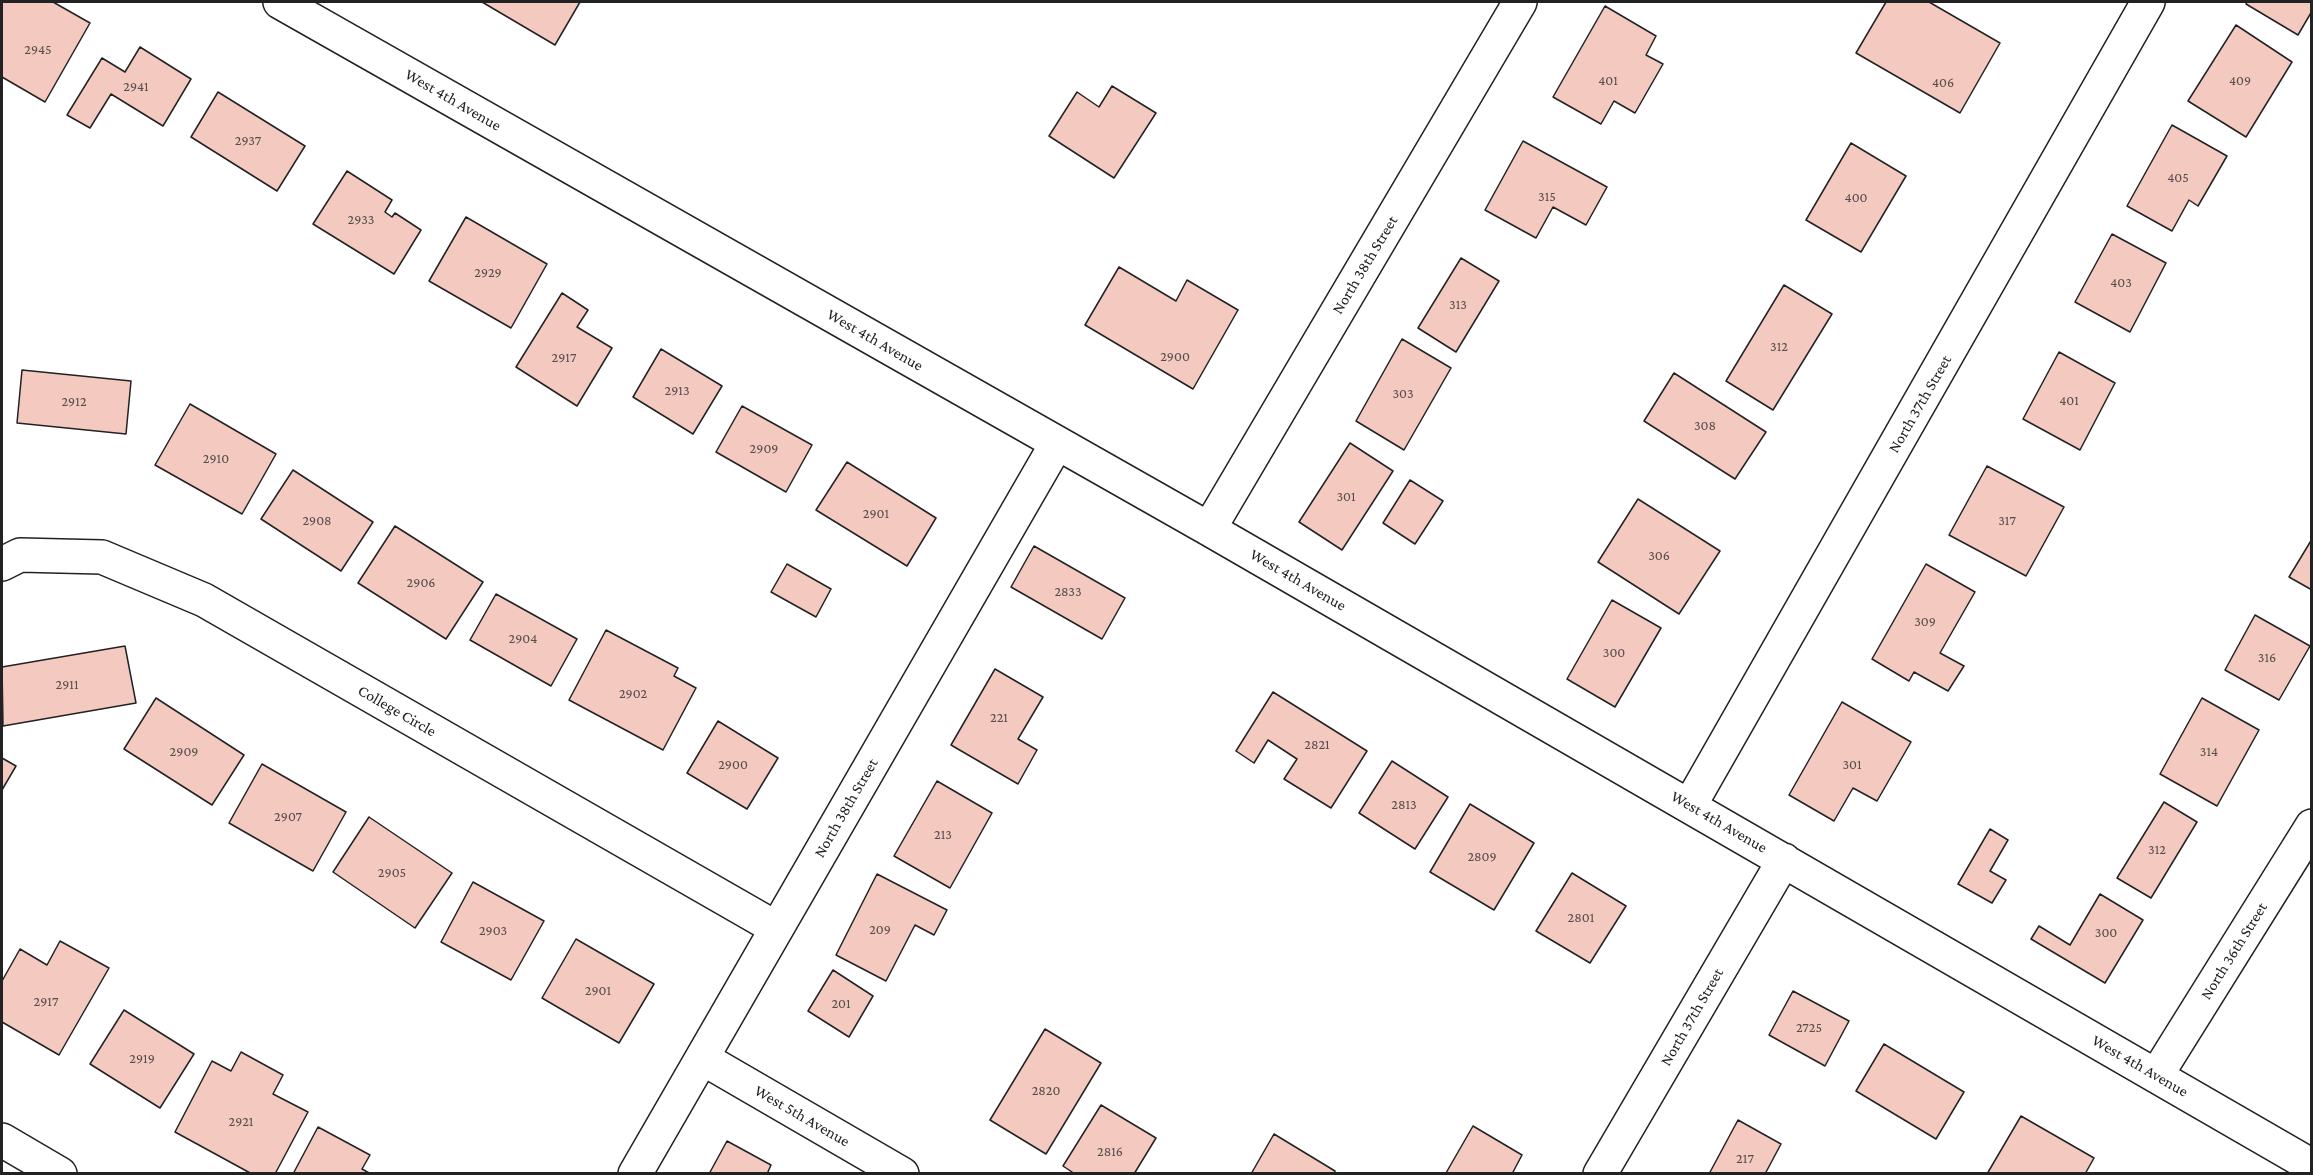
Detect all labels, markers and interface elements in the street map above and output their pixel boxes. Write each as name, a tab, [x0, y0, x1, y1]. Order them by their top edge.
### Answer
house number: 2945	[24, 42, 52, 58]
street label: West 4th Avenue	[402, 65, 504, 135]
house number: 401	[1598, 73, 1618, 89]
house number: 409	[2229, 73, 2251, 89]
house number: 406	[1932, 75, 1954, 91]
house number: 2941	[123, 79, 149, 95]
house number: 2937	[235, 133, 261, 149]
house number: 405	[2167, 170, 2189, 186]
house number: 315	[1538, 189, 1556, 205]
house number: 400	[1845, 190, 1867, 206]
house number: 2933	[348, 212, 374, 228]
street label: North 38th Street	[1328, 212, 1402, 318]
house number: 2929	[474, 265, 502, 281]
house number: 403	[2110, 275, 2132, 291]
house number: 313	[1449, 297, 1467, 313]
street label: West 4th Avenue	[824, 305, 926, 375]
house number: 312	[1770, 339, 1788, 355]
house number: 2900	[1160, 349, 1190, 365]
house number: 2917	[552, 350, 576, 366]
street label: North 37th Street	[1884, 352, 1956, 456]
house number: 2913	[664, 383, 690, 399]
house number: 303	[1392, 386, 1414, 402]
house number: 401	[2059, 393, 2079, 409]
house number: 2912	[61, 394, 87, 410]
house number: 308	[1694, 418, 1716, 434]
house number: 2909	[750, 441, 778, 457]
house number: 2910	[203, 451, 229, 467]
house number: 301	[1336, 489, 1356, 505]
house number: 2901	[863, 506, 889, 522]
house number: 2908	[302, 513, 332, 529]
house number: 317	[1998, 513, 2016, 529]
street label: West 4th Avenue	[1247, 545, 1349, 615]
house number: 306	[1648, 548, 1670, 564]
house number: 2906	[407, 575, 435, 591]
house number: 2833	[1054, 584, 1082, 600]
house number: 309	[1914, 614, 1936, 630]
house number: 2904	[509, 631, 537, 647]
house number: 300	[1603, 645, 1625, 661]
house number: 316	[2258, 650, 2276, 666]
house number: 2911	[55, 677, 79, 693]
street label: College Circle	[354, 681, 440, 741]
house number: 2902	[619, 686, 647, 702]
house number: 221	[990, 710, 1008, 726]
house number: 2821	[1304, 737, 1330, 753]
house number: 2909	[170, 744, 198, 760]
house number: 314	[2200, 744, 2218, 760]
street label: North 38th Street	[810, 755, 882, 861]
house number: 2900	[718, 757, 748, 773]
house number: 301	[1842, 757, 1862, 773]
street label: West 4th Avenue	[1668, 787, 1770, 857]
house number: 2813	[1391, 797, 1417, 813]
house number: 2907	[274, 809, 302, 825]
house number: 213	[934, 827, 952, 843]
house number: 312	[2148, 842, 2166, 858]
house number: 2809	[1467, 849, 1497, 865]
house number: 2905	[378, 865, 406, 881]
street label: North 36th Street	[2196, 899, 2272, 1003]
house number: 2801	[1568, 910, 1594, 926]
house number: 209	[869, 922, 891, 938]
house number: 2903	[479, 923, 507, 939]
house number: 300	[2095, 925, 2117, 941]
street label: North 37th Street	[1656, 965, 1728, 1069]
house number: 2901	[585, 983, 611, 999]
house number: 2917	[34, 994, 58, 1010]
house number: 201	[831, 996, 851, 1012]
house number: 2725	[1796, 1020, 1822, 1036]
street label: West 4th Avenue	[2089, 1031, 2191, 1101]
house number: 2919	[129, 1051, 155, 1067]
street label: West 5th Avenue	[751, 1081, 853, 1151]
house number: 2820	[1032, 1083, 1060, 1099]
house number: 2921	[229, 1114, 253, 1130]
house number: 2816	[1097, 1144, 1123, 1160]
house number: 217	[1736, 1151, 1754, 1167]

